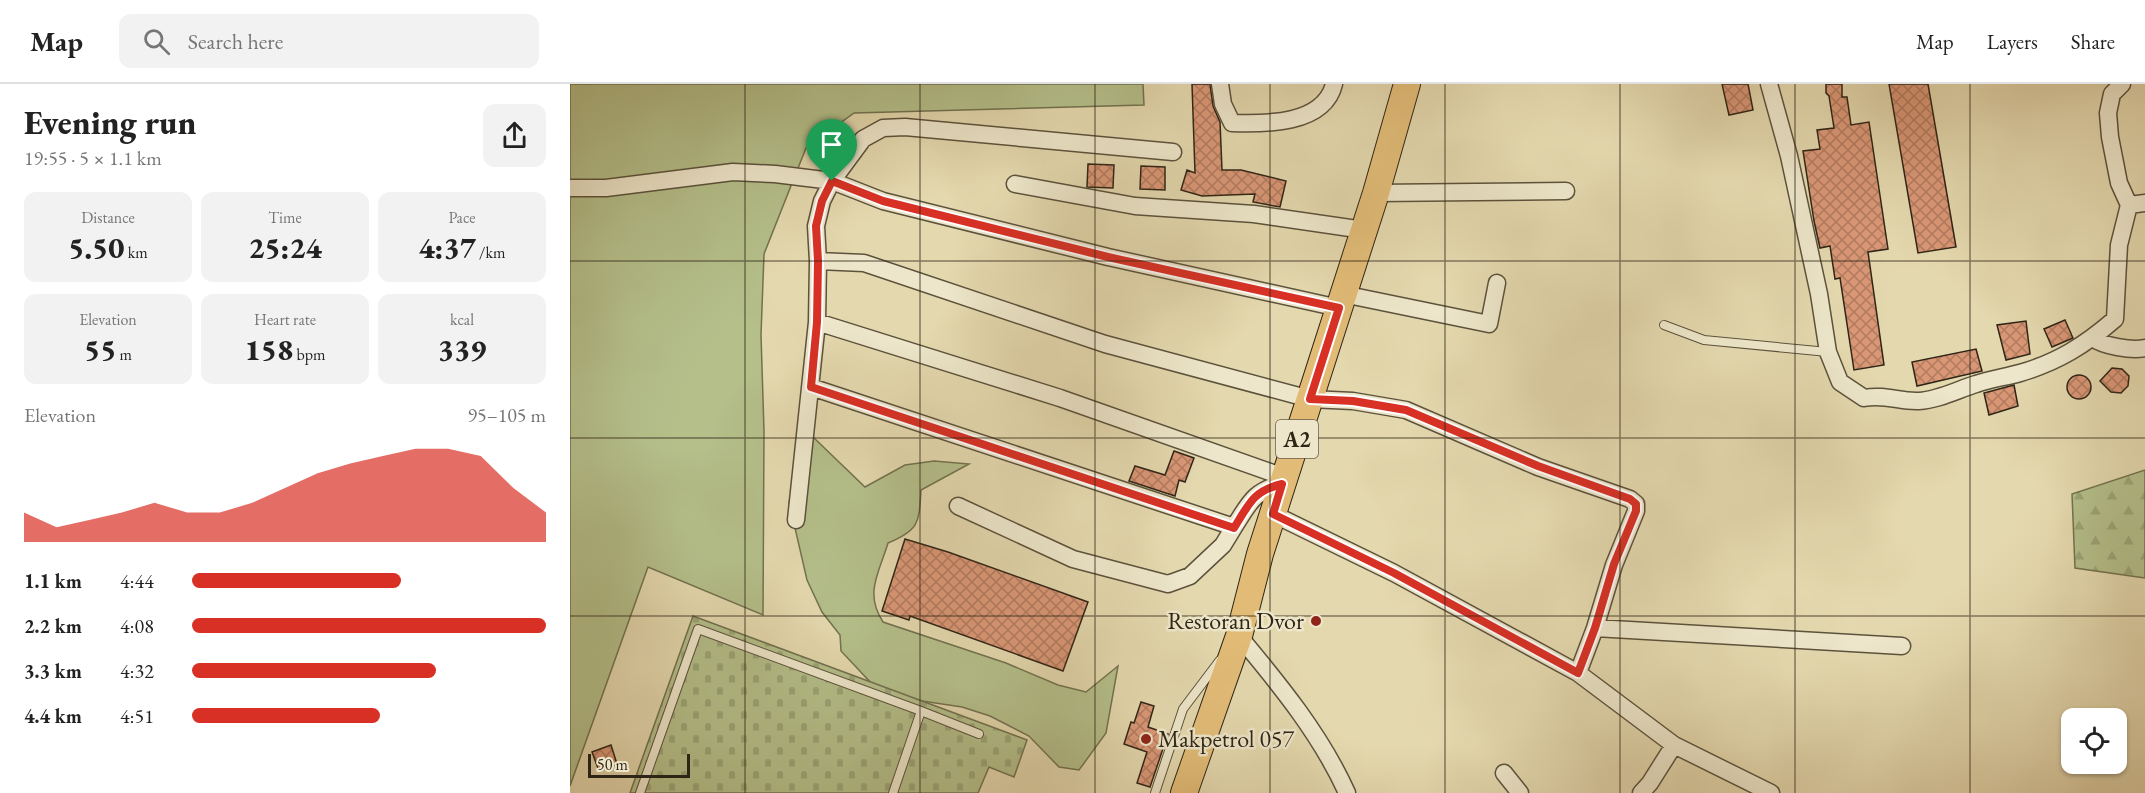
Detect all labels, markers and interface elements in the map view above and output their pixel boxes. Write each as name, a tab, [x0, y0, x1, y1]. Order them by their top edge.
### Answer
search box	[119, 14, 539, 68]
text: Map	[30, 23, 83, 59]
icon: search	[140, 25, 173, 58]
text: Search here	[188, 27, 283, 56]
text: Map	[1916, 28, 1954, 55]
text: Layers	[1987, 28, 2038, 55]
text: Share	[2071, 28, 2115, 55]
text: Evening run	[24, 101, 196, 144]
button: share	[483, 104, 546, 167]
pin	[806, 119, 857, 181]
icon: arrive	[815, 128, 848, 161]
text: 19:55 · 5 × 1.1 km	[24, 145, 162, 171]
text: Distance	[81, 207, 135, 228]
text: Time	[268, 207, 302, 228]
text: Pace	[449, 207, 475, 228]
text: 5.50	[68, 228, 124, 267]
text: 25:24	[248, 228, 322, 267]
text: 4:37	[419, 228, 476, 267]
text: km	[124, 242, 148, 263]
text: /km	[476, 242, 505, 263]
text: Elevation	[79, 309, 137, 330]
text: Heart rate	[254, 309, 316, 330]
text: kcal	[450, 309, 474, 330]
text: 55	[84, 330, 116, 369]
text: 158	[245, 330, 293, 369]
text: 339	[438, 330, 486, 369]
text: m	[116, 344, 132, 365]
text: bpm	[293, 344, 325, 365]
text: Elevation	[24, 402, 96, 428]
text: 95–105 m	[467, 402, 546, 428]
road number: A2	[1276, 420, 1318, 458]
text: 1.1 km	[24, 568, 82, 594]
text: 4:44	[120, 568, 154, 594]
place label: Restoran Dvor	[1167, 605, 1304, 636]
text: 2.2 km	[24, 613, 82, 639]
text: 4:08	[120, 613, 154, 639]
marker: Restoran Dvor	[1309, 614, 1323, 628]
text: 3.3 km	[24, 658, 82, 684]
text: 4:32	[120, 658, 154, 684]
text: 4.4 km	[24, 703, 82, 729]
text: 4:51	[120, 703, 154, 729]
map controls	[2061, 708, 2127, 774]
button: locate	[2061, 708, 2127, 774]
place label: Makpetrol 057	[1158, 723, 1294, 754]
marker: Makpetrol 057	[1139, 732, 1153, 746]
scale bar	[588, 751, 690, 778]
text: 50 m	[597, 754, 628, 775]

